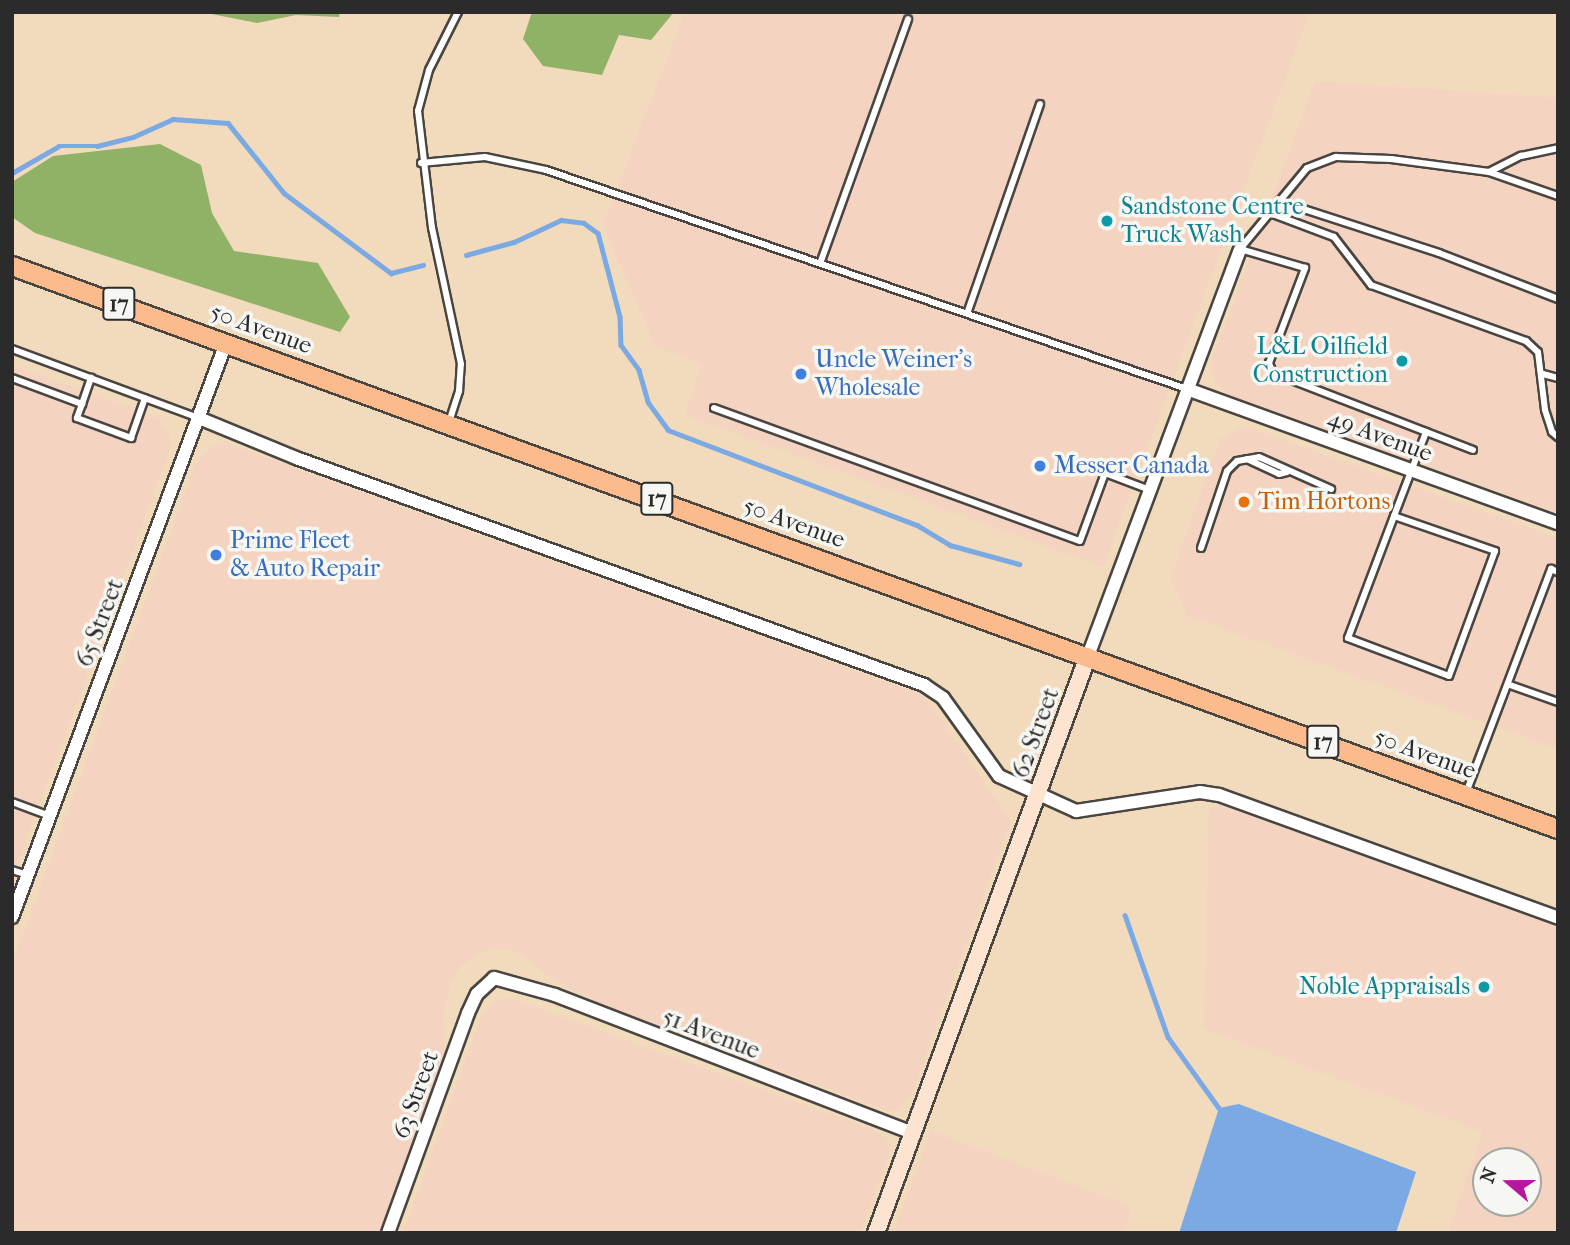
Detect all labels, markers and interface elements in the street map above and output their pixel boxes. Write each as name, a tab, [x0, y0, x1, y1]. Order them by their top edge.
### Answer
place label: Sandstone Centre Truck Wash	[1121, 193, 1304, 249]
marker: Sandstone Centre Truck Wash	[1099, 213, 1115, 229]
road number: 17	[102, 284, 136, 324]
street label: 50 Avenue	[206, 297, 316, 361]
place label: L&L Oilfield Construction	[1253, 333, 1388, 389]
place label: Uncle Weiner's Wholesale	[815, 346, 972, 402]
marker: L&L Oilfield Construction	[1394, 353, 1410, 369]
marker: Uncle Weiner's Wholesale	[793, 366, 809, 382]
street label: 49 Avenue	[1324, 404, 1436, 468]
place label: Messer Canada	[1054, 452, 1209, 480]
marker: Messer Canada	[1032, 458, 1048, 474]
road number: 17	[640, 480, 674, 519]
place label: Tim Hortons	[1258, 488, 1390, 516]
street label: 50 Avenue	[739, 491, 849, 555]
marker: Tim Hortons	[1236, 494, 1252, 510]
place label: Prime Fleet & Auto Repair	[230, 527, 380, 583]
marker: Prime Fleet & Auto Repair	[208, 547, 224, 563]
street label: 65 Street	[70, 575, 130, 671]
street label: 62 Street	[1006, 684, 1066, 782]
road number: 17	[1306, 722, 1340, 762]
street label: 50 Avenue	[1370, 722, 1480, 786]
place label: Noble Appraisals	[1299, 973, 1470, 1001]
marker: Noble Appraisals	[1476, 979, 1492, 995]
street label: 51 Avenue	[658, 1002, 764, 1066]
street label: 63 Street	[387, 1047, 445, 1143]
north arrow	[1472, 1147, 1542, 1217]
text: N	[1476, 1165, 1502, 1186]

